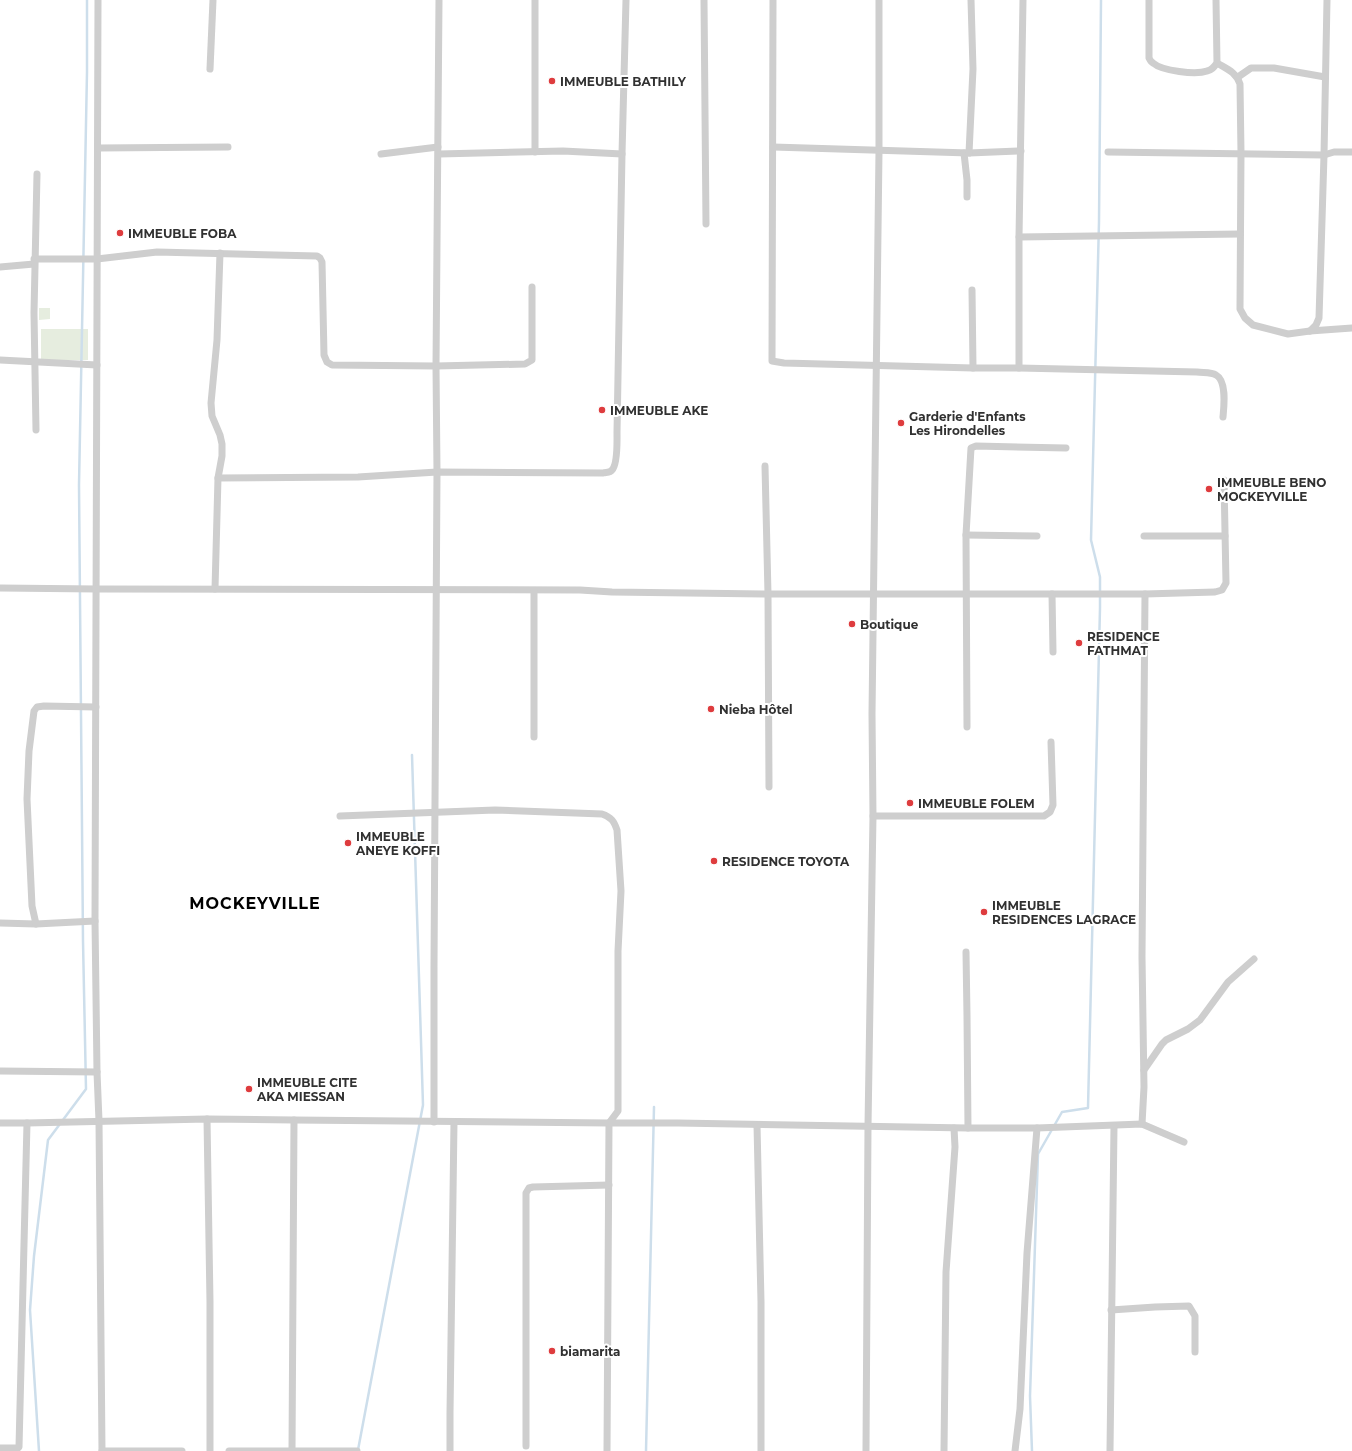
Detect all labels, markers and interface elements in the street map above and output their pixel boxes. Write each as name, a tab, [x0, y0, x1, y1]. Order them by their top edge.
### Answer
place label: IMMEUBLE BATHILY	[560, 74, 687, 89]
marker: IMMEUBLE BATHILY	[547, 76, 557, 86]
place label: IMMEUBLE FOBA	[128, 226, 237, 241]
marker: IMMEUBLE FOBA	[115, 228, 125, 238]
place label: IMMEUBLE AKE	[610, 403, 708, 418]
marker: IMMEUBLE AKE	[597, 405, 607, 415]
place label: Garderie d'Enfants Les Hirondelles	[909, 409, 1026, 438]
marker: Garderie d'Enfants Les Hirondelles	[896, 418, 906, 428]
place label: IMMEUBLE BENO MOCKEYVILLE	[1217, 475, 1326, 504]
marker: IMMEUBLE BENO MOCKEYVILLE	[1204, 484, 1214, 494]
place label: Boutique	[860, 617, 919, 632]
marker: Boutique	[847, 619, 857, 629]
place label: RESIDENCE FATHMAT	[1087, 629, 1160, 658]
marker: RESIDENCE FATHMAT	[1074, 638, 1084, 648]
place label: Nieba Hôtel	[719, 702, 793, 717]
marker: Nieba Hôtel	[706, 704, 716, 714]
place label: IMMEUBLE FOLEM	[918, 796, 1035, 811]
marker: IMMEUBLE FOLEM	[905, 798, 915, 808]
place label: IMMEUBLE ANEYE KOFFI	[355, 829, 440, 858]
marker: IMMEUBLE ANEYE KOFFI	[343, 838, 353, 848]
place label: RESIDENCE TOYOTA	[722, 854, 850, 869]
marker: RESIDENCE TOYOTA	[709, 856, 719, 866]
district label: MOCKEYVILLE	[189, 894, 321, 913]
place label: IMMEUBLE RESIDENCES LAGRACE	[992, 898, 1136, 927]
marker: IMMEUBLE RESIDENCES LAGRACE	[979, 907, 989, 917]
place label: IMMEUBLE CITE AKA MIESSAN	[256, 1075, 357, 1104]
marker: IMMEUBLE CITE AKA MIESSAN	[244, 1084, 254, 1094]
place label: biamarita	[560, 1344, 620, 1359]
marker: biamarita	[547, 1346, 557, 1356]

